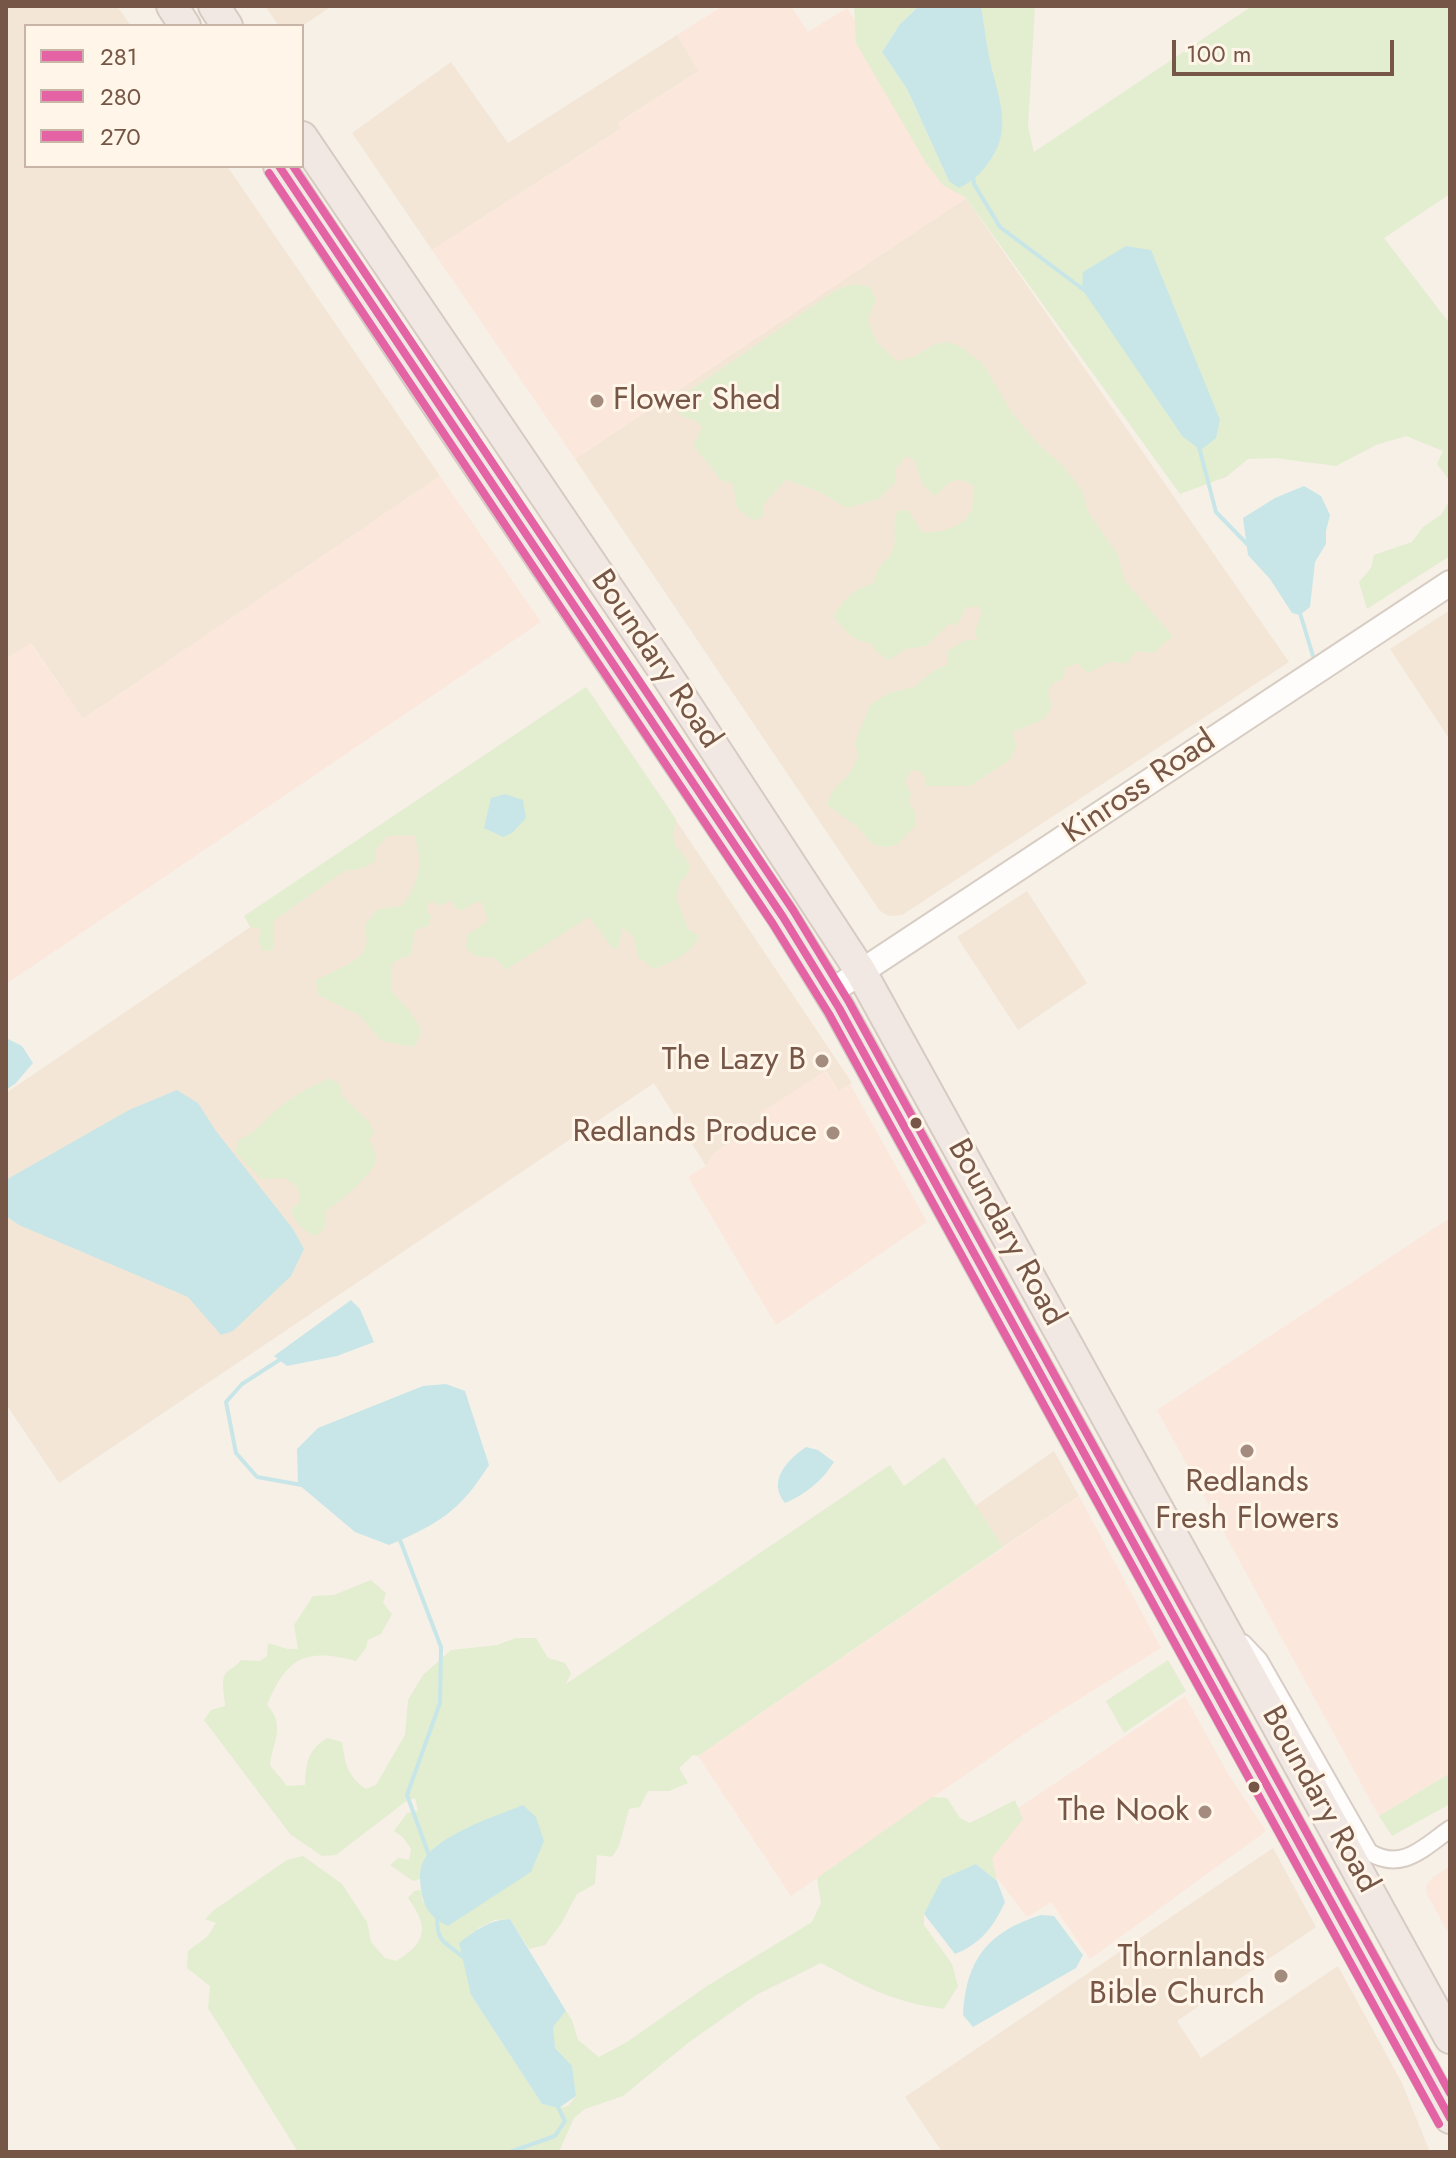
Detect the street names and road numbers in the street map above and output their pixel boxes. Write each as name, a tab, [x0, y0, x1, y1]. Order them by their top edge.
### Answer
street label: Boundary Road	[581, 563, 729, 757]
street label: Kinross Road	[1056, 723, 1224, 853]
street label: Boundary Road	[938, 1133, 1072, 1333]
street label: Boundary Road	[1252, 1700, 1386, 1900]

